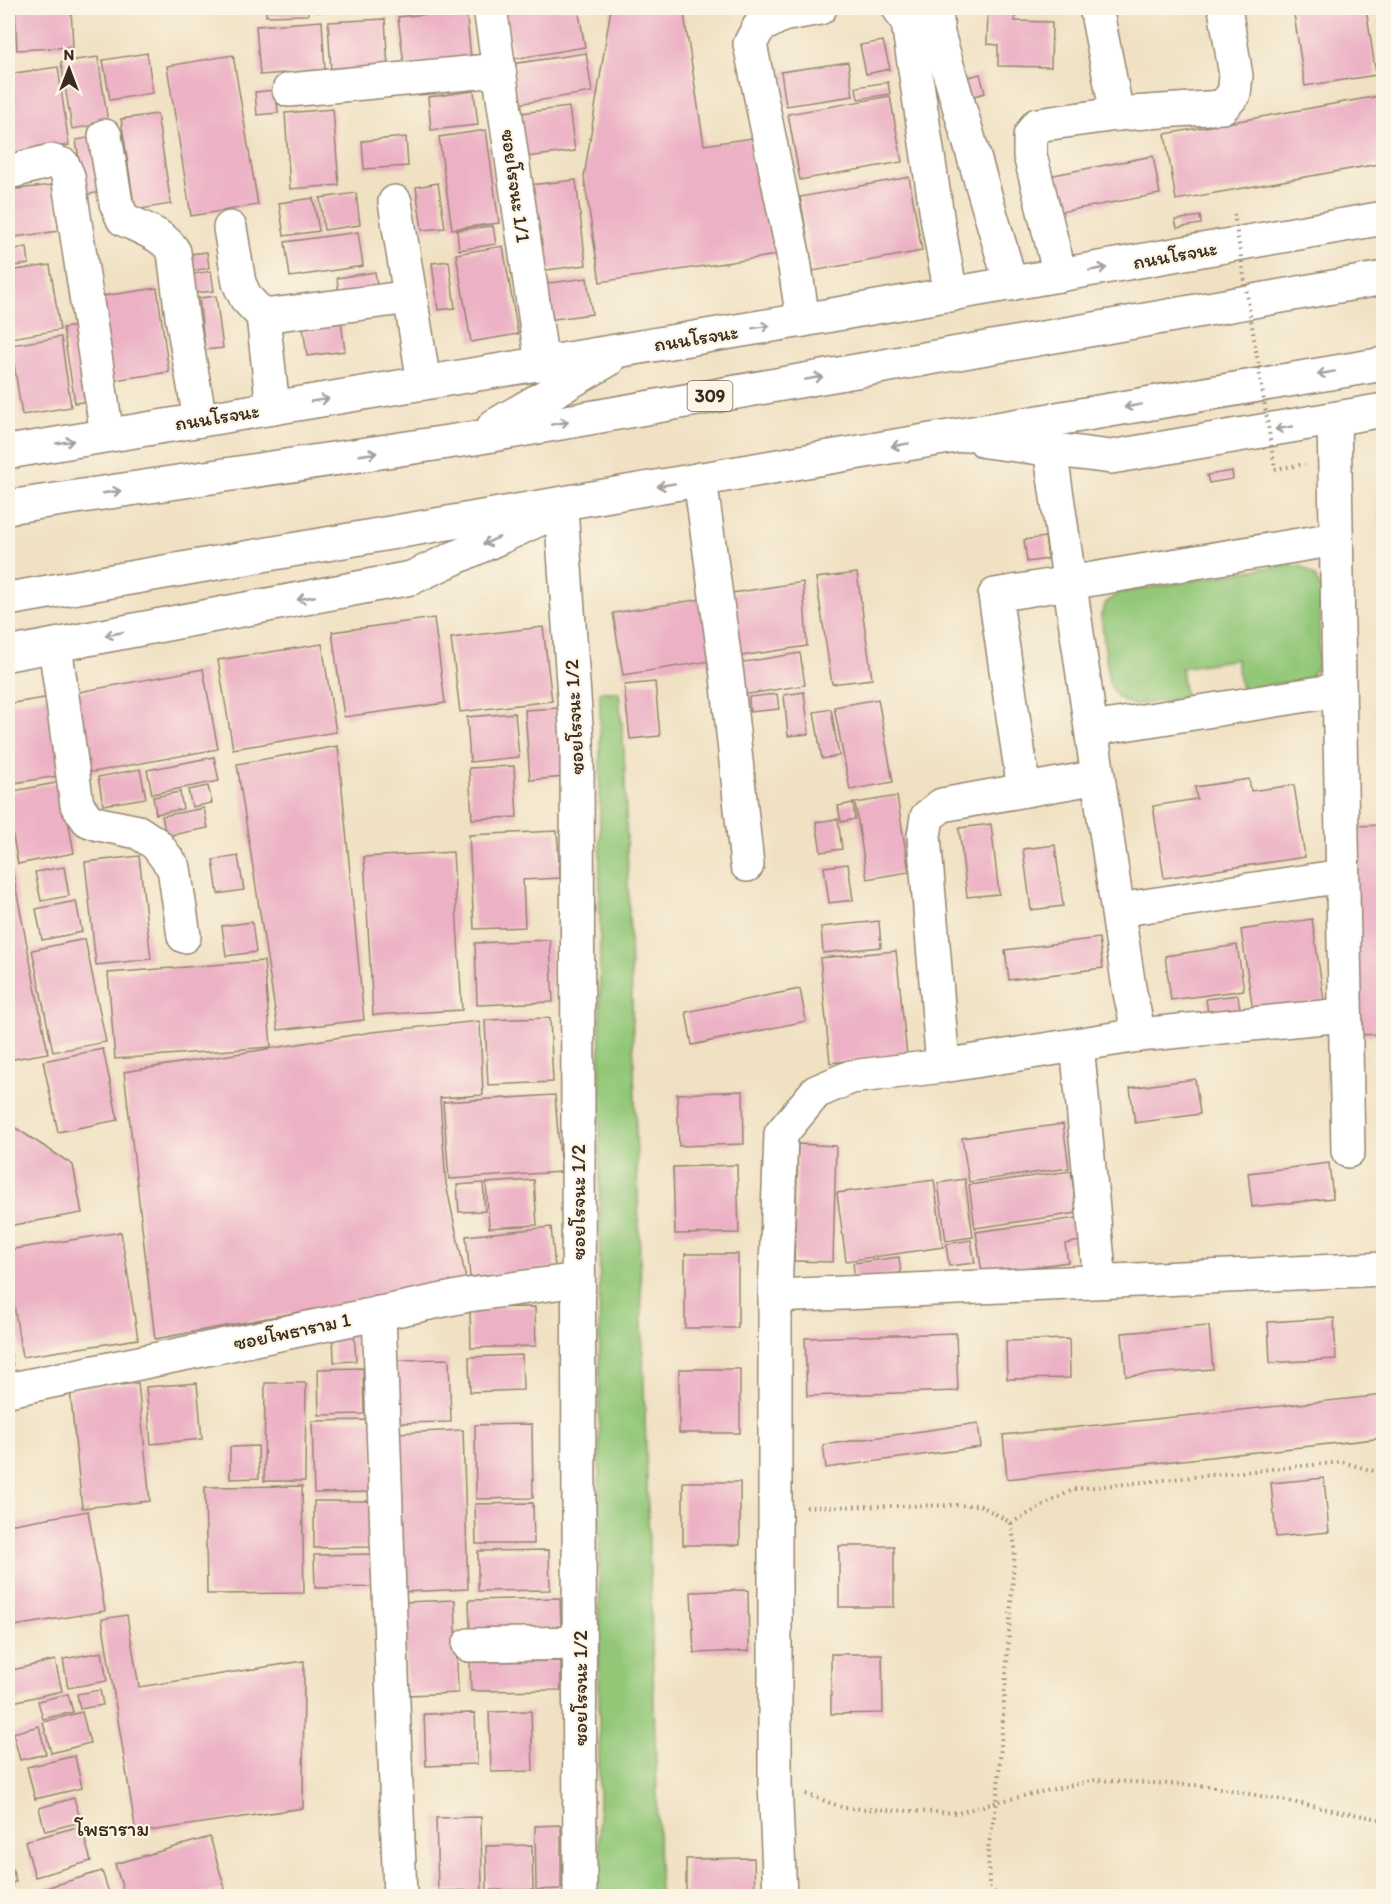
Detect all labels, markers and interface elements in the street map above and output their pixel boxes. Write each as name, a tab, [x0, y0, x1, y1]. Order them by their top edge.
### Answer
north arrow	[39, 39, 99, 99]
text: N	[64, 45, 74, 64]
street label: ซอยโรจนะ 1/1	[496, 128, 536, 244]
street label: ถนนโรจนะ	[1131, 236, 1219, 274]
one-way arrow	[1087, 263, 1107, 274]
street label: ถนนโรจนะ	[652, 319, 740, 357]
one-way arrow	[750, 322, 770, 333]
one-way arrow	[1316, 368, 1336, 379]
one-way arrow	[804, 372, 824, 383]
road number: 309	[688, 381, 732, 411]
one-way arrow	[309, 395, 329, 406]
street label: ถนนโรจนะ	[173, 398, 261, 436]
one-way arrow	[1124, 400, 1144, 411]
one-way arrow	[550, 417, 569, 428]
one-way arrow	[1275, 422, 1295, 433]
one-way arrow	[55, 436, 75, 447]
one-way arrow	[890, 440, 910, 451]
one-way arrow	[357, 448, 377, 459]
one-way arrow	[657, 480, 676, 491]
one-way arrow	[102, 486, 122, 497]
one-way arrow	[483, 536, 501, 548]
one-way arrow	[297, 593, 316, 604]
one-way arrow	[105, 629, 125, 640]
street label: ซอยโรจนะ 1/2	[559, 658, 589, 775]
street label: ซอยโรจนะ 1/2	[566, 1144, 590, 1260]
street label: ซอยโพธาราม 1	[231, 1307, 353, 1355]
street label: ซอยโรจนะ 1/2	[568, 1630, 592, 1746]
district label: โพธาราม	[74, 1816, 149, 1841]

